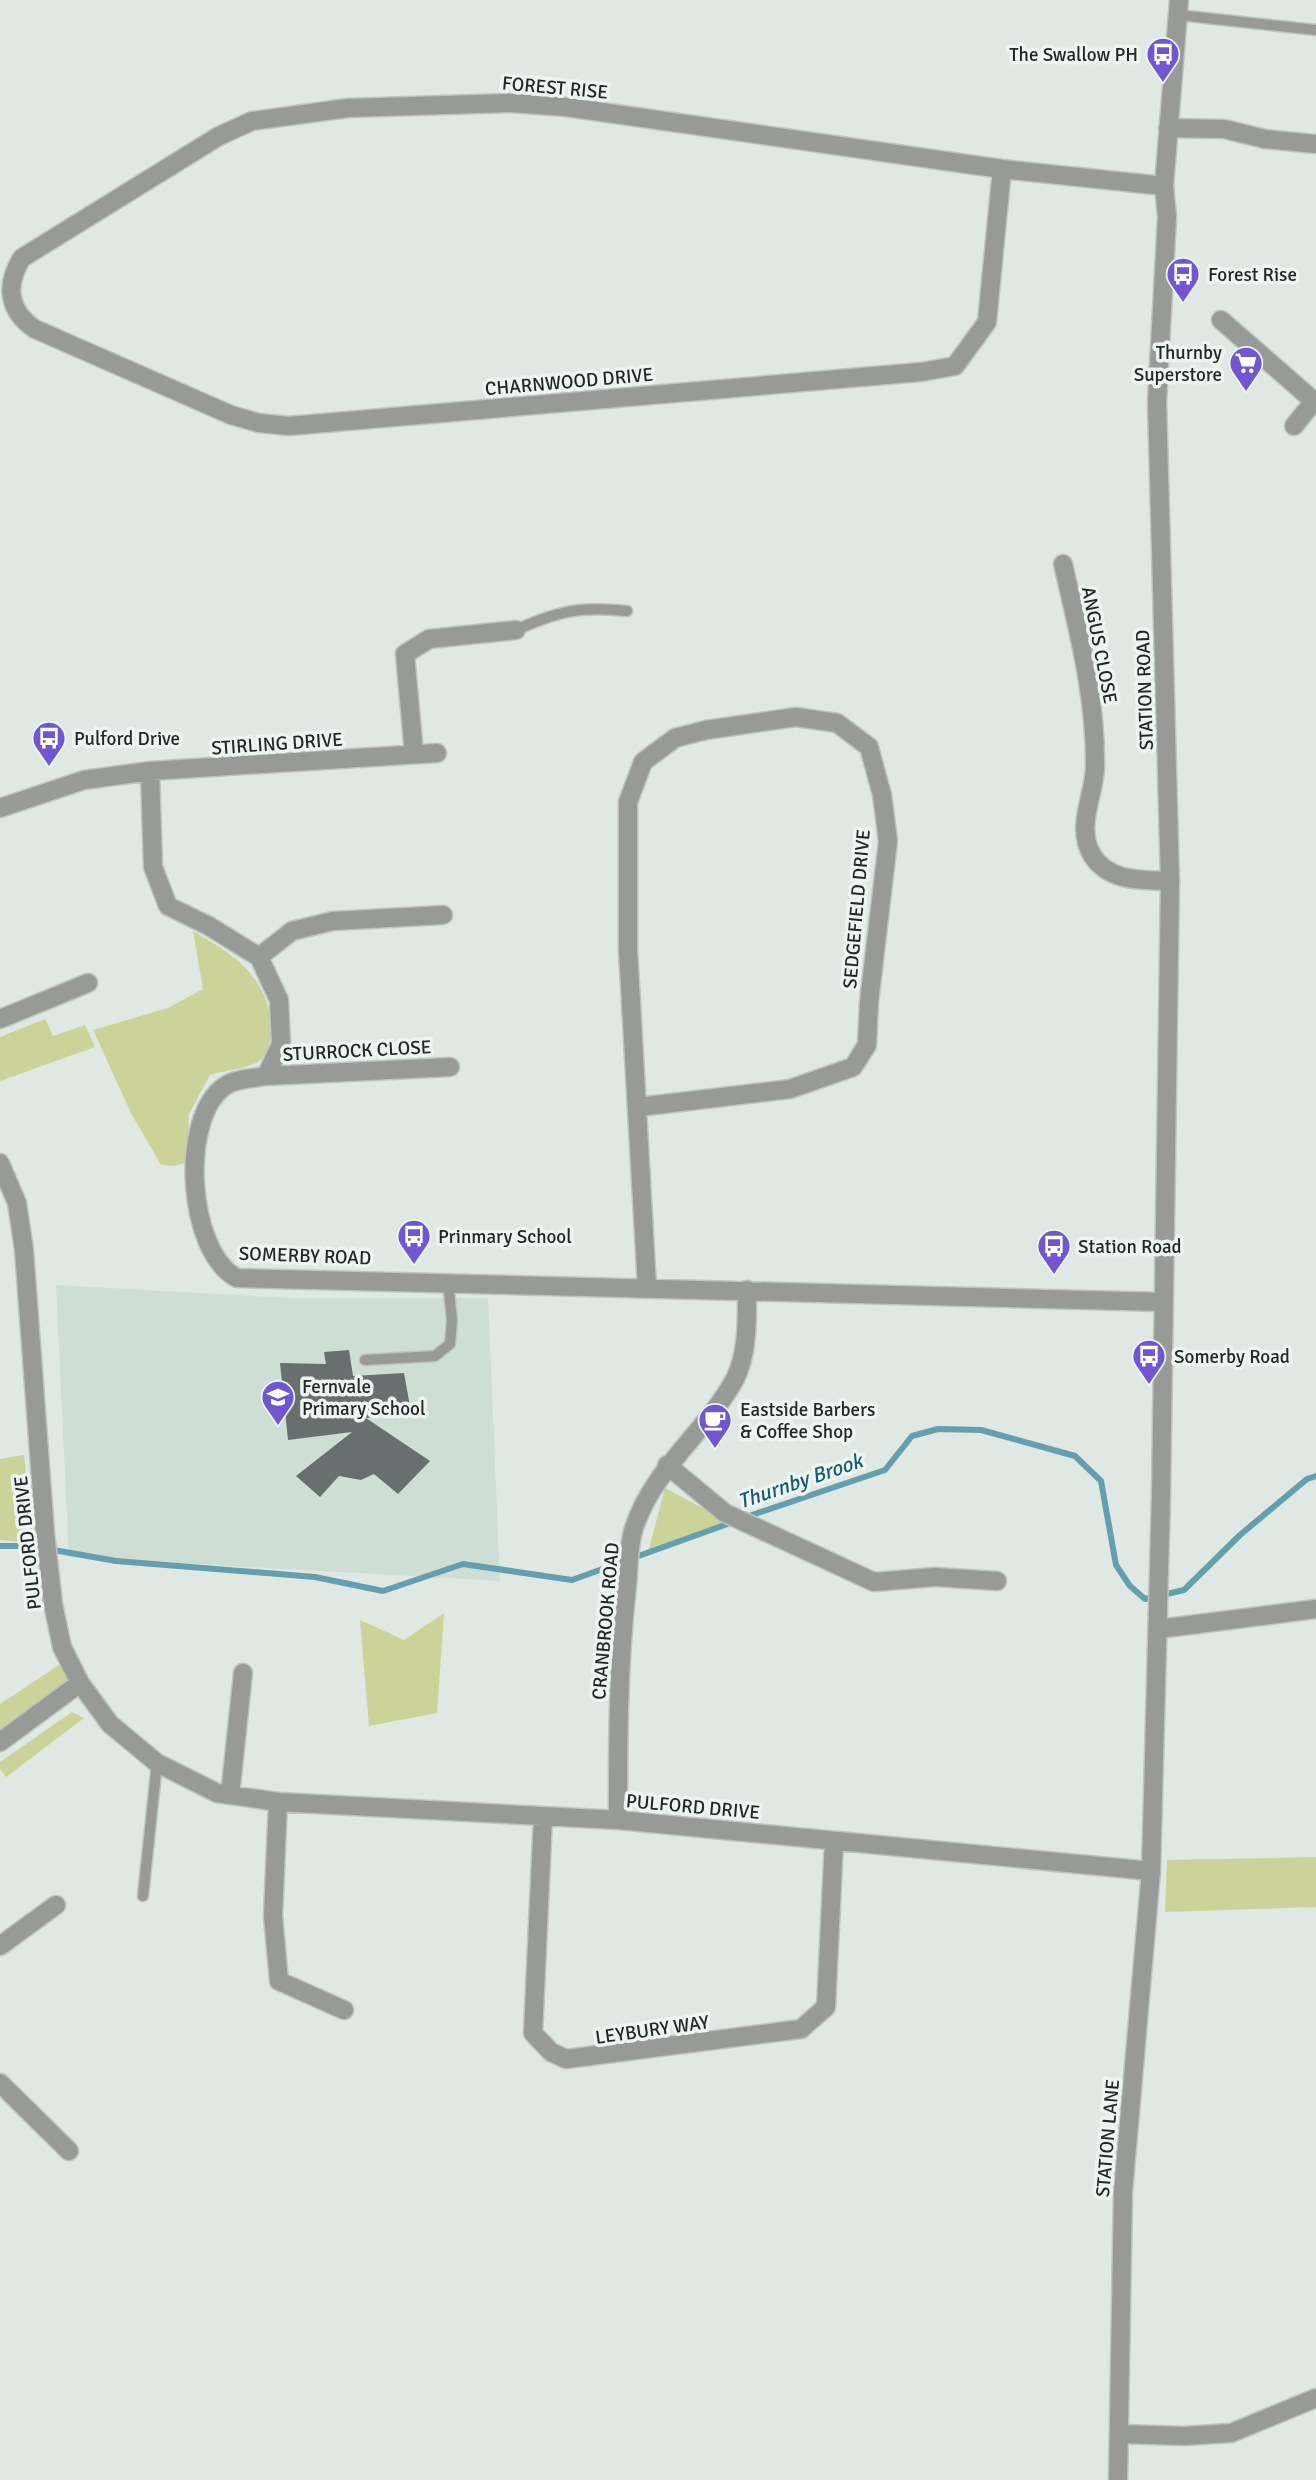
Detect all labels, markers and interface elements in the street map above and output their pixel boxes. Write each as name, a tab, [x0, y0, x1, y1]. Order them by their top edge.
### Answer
bus stop icon: The Swallow PH	[1144, 35, 1182, 84]
place label: The Swallow PH	[1009, 43, 1138, 67]
street label: FOREST RISE	[501, 71, 609, 105]
bus stop icon: Forest Rise	[1164, 255, 1202, 304]
place label: Forest Rise	[1208, 263, 1297, 287]
place label: Thurnby Superstore	[1134, 341, 1222, 387]
supermarket icon: Thurnby Superstore	[1227, 344, 1265, 393]
street label: CHARNWOOD DRIVE	[484, 363, 654, 401]
street label: ANGUS CLOSE	[1076, 585, 1122, 706]
street label: STATION ROAD	[1131, 629, 1159, 751]
bus stop icon: Pulford Drive	[30, 719, 68, 768]
place label: Pulford Drive	[74, 727, 180, 751]
street label: STIRLING DRIVE	[210, 727, 344, 761]
street label: SEDGEFIELD DRIVE	[838, 828, 876, 990]
street label: STURROCK CLOSE	[282, 1035, 432, 1067]
bus stop icon: Prinmary School	[395, 1217, 433, 1266]
place label: Prinmary School	[438, 1225, 572, 1249]
bus stop icon: Station Road	[1035, 1227, 1073, 1276]
place label: Station Road	[1078, 1235, 1182, 1259]
street label: SOMERBY ROAD	[238, 1242, 372, 1270]
bus stop icon: Somerby Road	[1130, 1337, 1168, 1386]
place label: Somerby Road	[1174, 1345, 1290, 1369]
place label: Fernvale Primary School	[302, 1375, 425, 1421]
school or university icon: Fernvale Primary School	[259, 1378, 297, 1427]
place label: Eastside Barbers & Coffee Shop	[740, 1398, 875, 1444]
cafe icon: Eastside Barbers & Coffee Shop	[696, 1401, 734, 1450]
water label: Thurnby Brook	[734, 1447, 868, 1514]
street label: PULFORD DRIVE	[9, 1475, 47, 1611]
street label: CRANBROOK ROAD	[587, 1541, 625, 1701]
street label: PULFORD DRIVE	[625, 1789, 761, 1825]
street label: LEYBURY WAY	[594, 2010, 711, 2050]
street label: STATION LANE	[1091, 2078, 1125, 2198]

